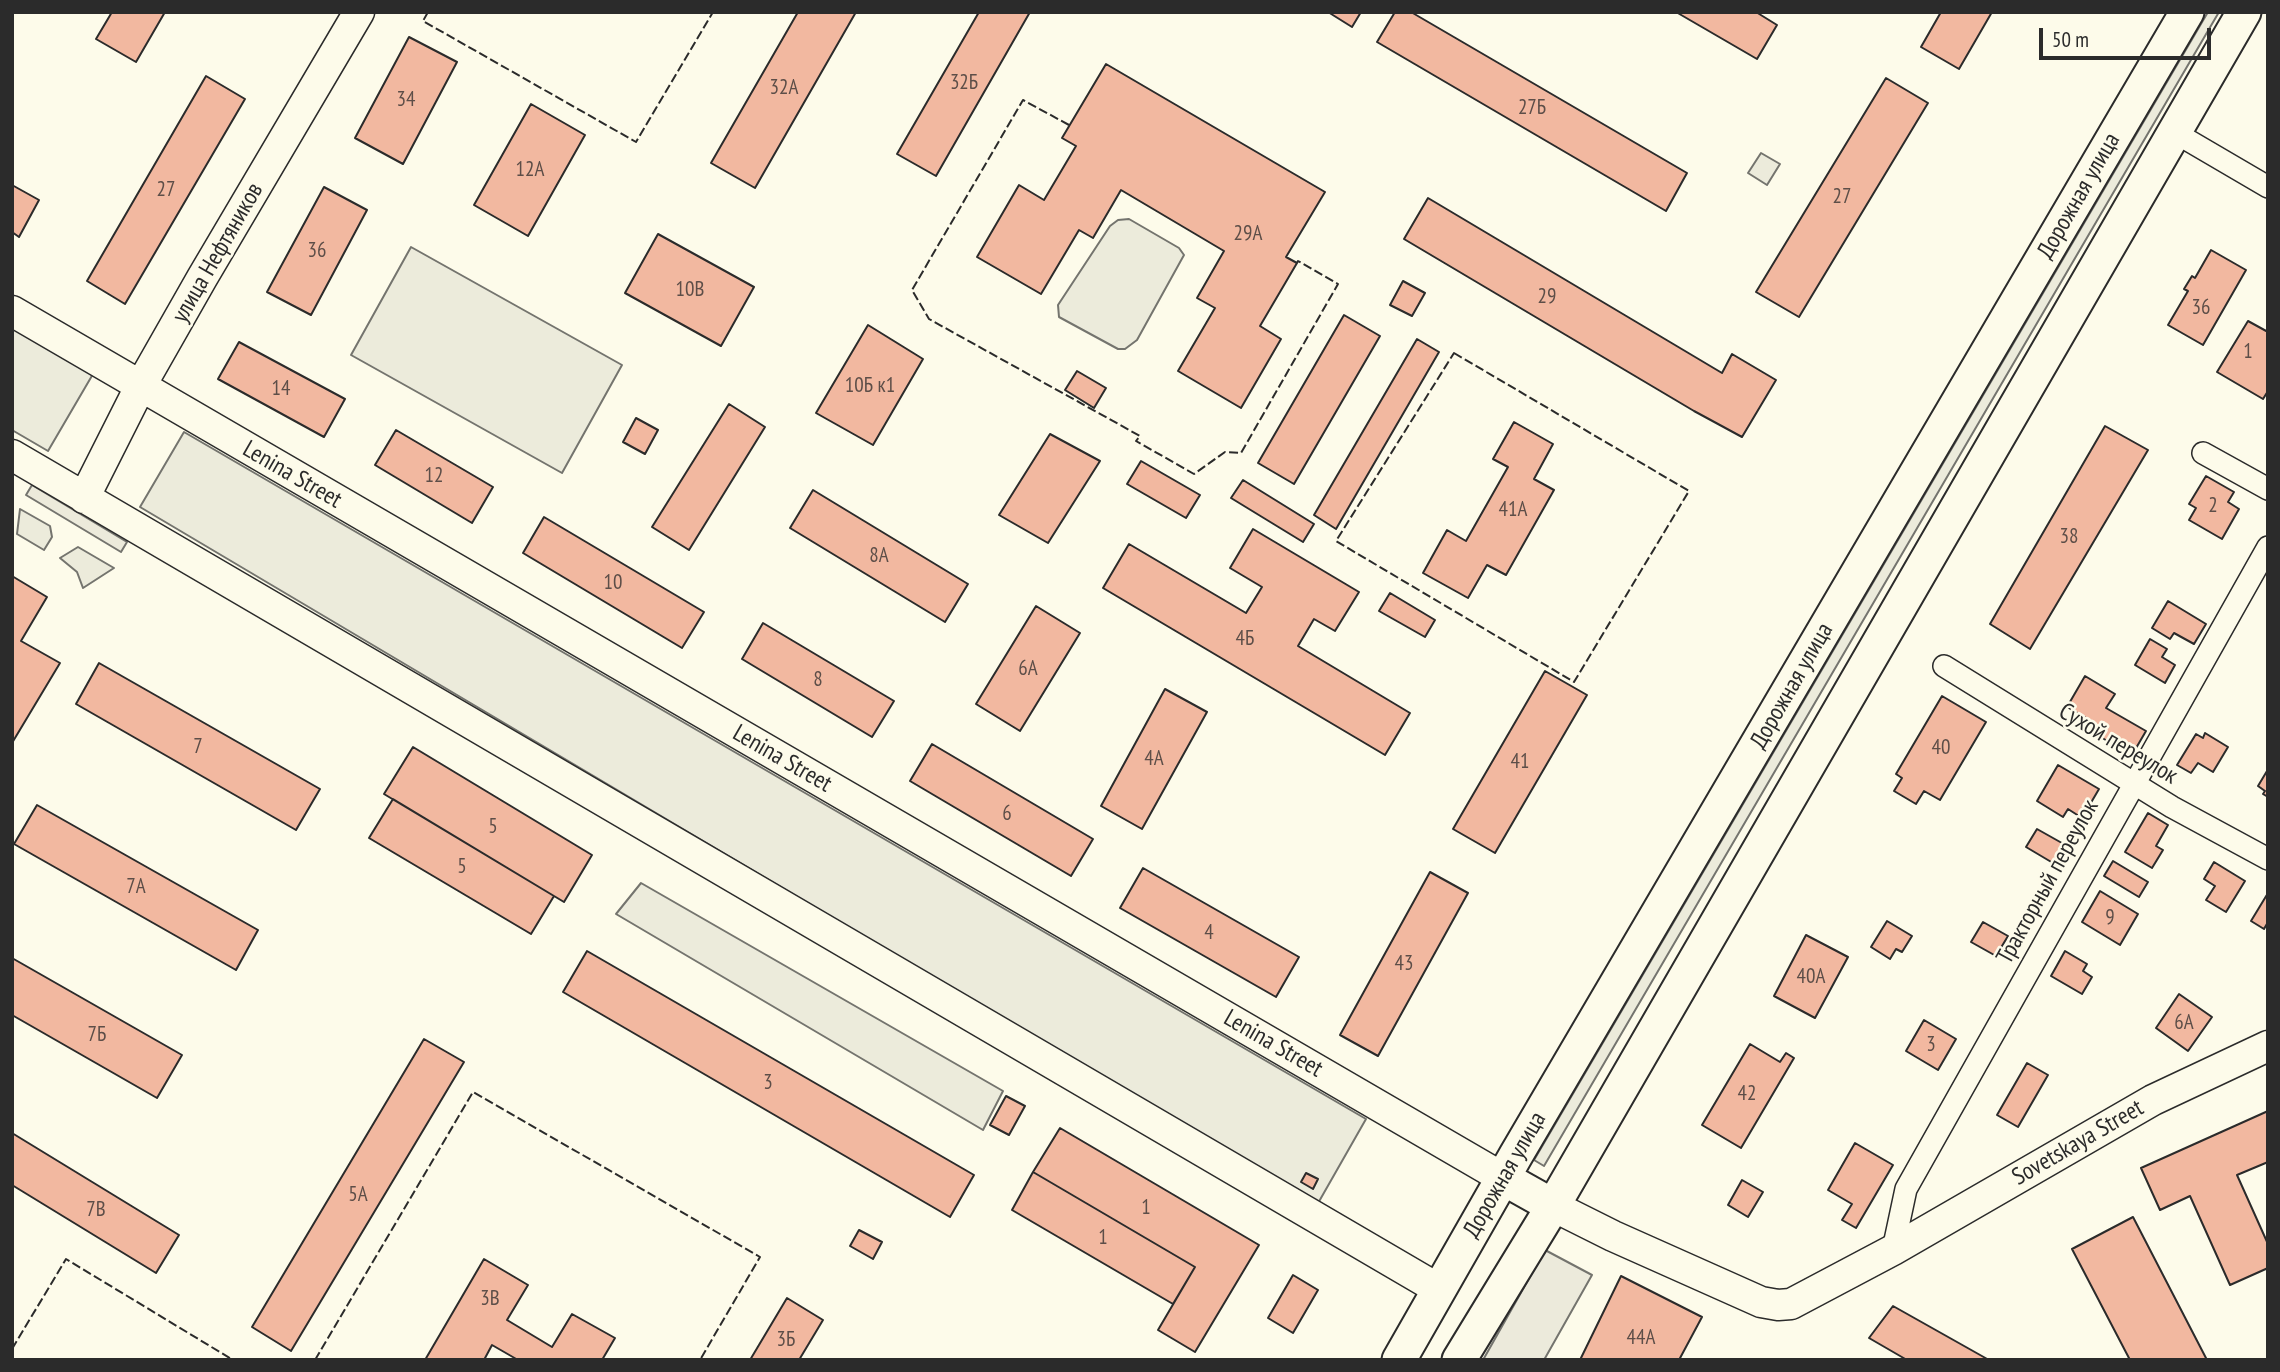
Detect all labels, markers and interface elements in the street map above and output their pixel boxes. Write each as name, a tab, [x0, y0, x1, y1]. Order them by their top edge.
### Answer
scale bar	[2042, 14, 2214, 58]
text: 50 m	[2052, 26, 2089, 53]
house number: 32Б	[950, 70, 978, 96]
house number: 32А	[770, 75, 798, 101]
house number: 34	[397, 87, 415, 113]
house number: 27Б	[1518, 95, 1546, 121]
street label: Дорожная улица	[2031, 128, 2127, 264]
house number: 12А	[516, 157, 544, 183]
house number: 27	[157, 177, 175, 203]
street label: улица Нефтяников	[166, 178, 270, 328]
house number: 27	[1833, 184, 1851, 210]
house number: 29А	[1234, 221, 1262, 247]
house number: 36	[308, 238, 326, 264]
house number: 10В	[676, 277, 704, 303]
house number: 29	[1538, 284, 1556, 310]
house number: 36	[2192, 295, 2210, 321]
house number: 1	[2243, 339, 2253, 365]
house number: 10Б к1	[845, 373, 895, 399]
house number: 14	[272, 376, 290, 402]
street label: Lenina Street	[237, 435, 347, 515]
house number: 12	[425, 463, 443, 489]
house number: 2	[2208, 493, 2218, 519]
house number: 41А	[1499, 497, 1527, 523]
house number: 38	[2060, 524, 2078, 550]
house number: 8А	[869, 543, 889, 569]
house number: 10	[604, 570, 622, 596]
street label: Дорожная улица	[1744, 618, 1840, 754]
house number: 4Б	[1236, 626, 1254, 652]
house number: 6А	[1018, 656, 1038, 682]
house number: 8	[813, 667, 823, 693]
street label: Сухой переулок	[2053, 697, 2183, 791]
street label: Lenina Street	[727, 719, 837, 799]
house number: 7	[193, 734, 203, 760]
house number: 40	[1932, 735, 1950, 761]
house number: 4А	[1144, 746, 1164, 772]
house number: 41	[1511, 749, 1529, 775]
street label: Тракторный переулок	[1991, 795, 2105, 969]
house number: 6	[1002, 801, 1012, 827]
house number: 5	[488, 814, 498, 840]
house number: 5	[457, 854, 467, 880]
house number: 7А	[126, 874, 146, 900]
house number: 9	[2105, 905, 2115, 931]
house number: 4	[1204, 920, 1214, 946]
house number: 43	[1395, 951, 1413, 977]
house number: 40А	[1797, 964, 1825, 990]
street label: Lenina Street	[1218, 1004, 1328, 1084]
house number: 6А	[2174, 1010, 2194, 1036]
house number: 7Б	[88, 1022, 106, 1048]
house number: 3	[1926, 1032, 1936, 1058]
house number: 3	[763, 1070, 773, 1096]
house number: 42	[1738, 1081, 1756, 1107]
street label: Sovetskaya Street	[2007, 1094, 2149, 1192]
street label: Дорожная улица	[1457, 1107, 1553, 1243]
house number: 5А	[348, 1182, 368, 1208]
house number: 1	[1141, 1195, 1151, 1221]
house number: 7В	[86, 1197, 106, 1223]
house number: 1	[1098, 1225, 1108, 1251]
house number: 3В	[480, 1286, 500, 1312]
house number: 44А	[1627, 1325, 1655, 1351]
house number: 3Б	[777, 1327, 795, 1353]

